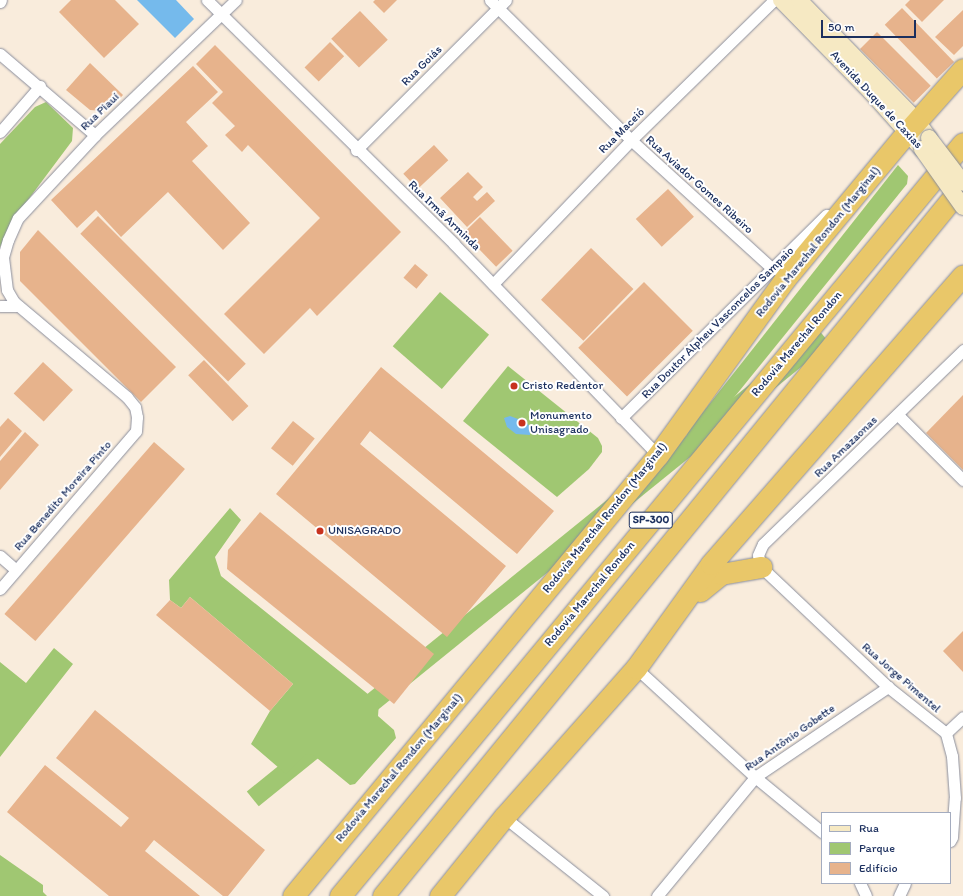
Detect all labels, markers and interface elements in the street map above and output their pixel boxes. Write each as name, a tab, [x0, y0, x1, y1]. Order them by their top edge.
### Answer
scale bar	[823, 12, 918, 38]
text: 50 m	[828, 20, 854, 34]
street label: Rua Goiás	[399, 43, 445, 89]
street label: Avenida Duque de Caxias	[827, 48, 925, 152]
street label: Rua Piauí	[78, 90, 122, 134]
street label: Rua Maceió	[596, 105, 648, 157]
street label: Rua Aviador Gomes Ribeiro	[643, 133, 755, 237]
street label: Rodovia Marechal Rondon (Marginal)	[753, 164, 883, 320]
street label: Rua Irmã Arminda	[405, 178, 483, 254]
street label: Rua Doutor Alpheu Vasconcelos Sampaio	[639, 244, 797, 402]
street label: Rodovia Marechal Rondon	[749, 288, 845, 400]
place label: Cristo Redentor	[522, 379, 603, 393]
marker: Cristo Redentor	[509, 381, 519, 391]
place label: Monumento Unisagrado	[530, 409, 592, 437]
street label: Rua Amazaonas	[811, 413, 881, 481]
marker: Monumento Unisagrado	[517, 418, 527, 428]
street label: Rua Benedito Moreira Pinto	[11, 438, 115, 554]
street label: Rodovia Marechal Rondon (Marginal)	[540, 440, 670, 596]
road number: SP-300	[628, 511, 674, 529]
place label: UNISAGRADO	[328, 524, 401, 538]
marker: UNISAGRADO	[315, 526, 325, 536]
street label: Rodovia Marechal Rondon	[542, 538, 638, 650]
street label: Rua Jorge Pimentel	[859, 640, 943, 716]
street label: Rodovia Marechal Rondon (Marginal)	[332, 691, 466, 845]
street label: Rua Antônio Gobette	[742, 701, 838, 775]
legend	[821, 812, 951, 884]
text: Rua	[859, 821, 879, 835]
text: Parque	[859, 841, 895, 855]
text: Edifício	[859, 861, 898, 875]

